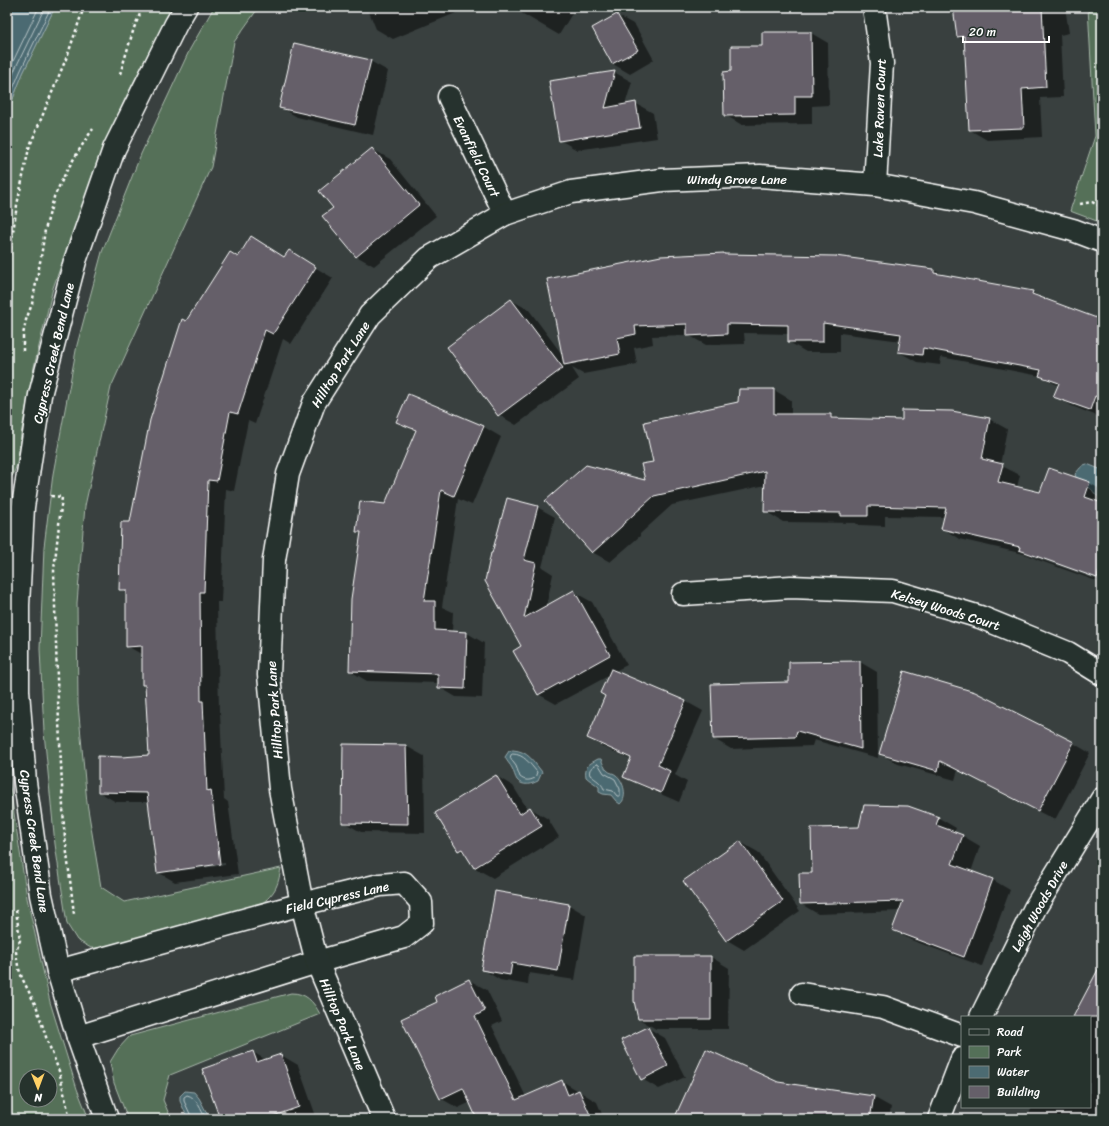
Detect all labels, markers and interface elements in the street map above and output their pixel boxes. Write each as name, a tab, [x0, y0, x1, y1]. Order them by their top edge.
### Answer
scale bar	[963, 18, 1049, 44]
text: 20 m	[969, 21, 996, 43]
street label: Lake Raven Court	[866, 58, 893, 158]
street label: Evanfield Court	[447, 111, 507, 202]
street label: Windy Grove Lane	[687, 168, 787, 191]
street label: Cypress Creek Bend Lane	[26, 280, 81, 426]
street label: Hilltop Park Lane	[305, 316, 376, 412]
street label: Kelsey Woods Court	[888, 582, 1004, 637]
street label: Hilltop Park Lane	[260, 660, 289, 760]
street label: Cypress Creek Bend Lane	[13, 768, 56, 914]
street label: Leigh Woods Drive	[1005, 856, 1074, 956]
street label: Field Cypress Lane	[283, 874, 391, 921]
street label: Hilltop Park Lane	[313, 974, 372, 1074]
legend	[961, 1016, 1091, 1108]
text: Road	[997, 1021, 1024, 1043]
text: Park	[997, 1041, 1022, 1063]
text: Water	[997, 1061, 1030, 1083]
north arrow	[18, 1068, 58, 1108]
text: Building	[997, 1081, 1040, 1103]
text: N	[34, 1088, 43, 1107]

